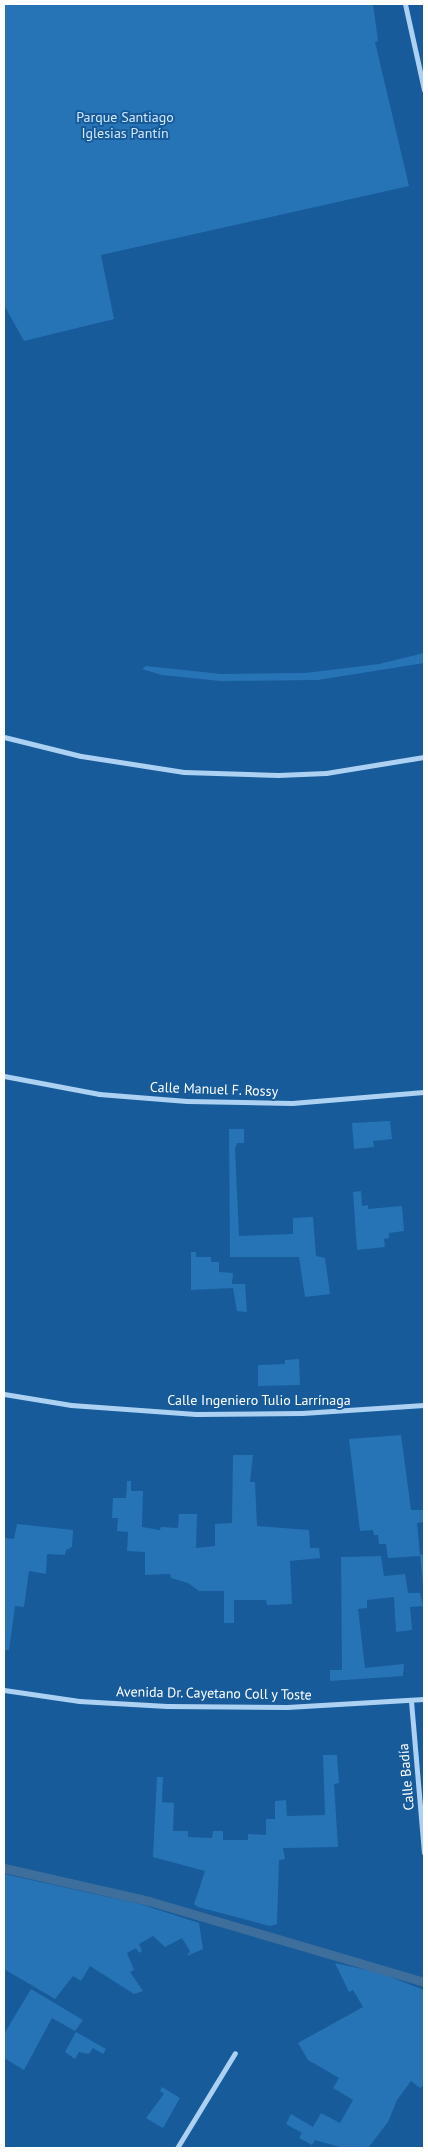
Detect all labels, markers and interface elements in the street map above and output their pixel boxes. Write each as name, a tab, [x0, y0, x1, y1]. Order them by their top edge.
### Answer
park label: Parque Santiago Iglesias Pantín	[76, 109, 174, 142]
street label: Calle Manuel F. Rossy	[149, 1078, 279, 1100]
street label: Calle Ingeniero Tulio Larrínaga	[167, 1392, 351, 1408]
street label: Avenida Dr. Cayetano Coll y Toste	[115, 1683, 313, 1703]
street label: Calle Badía	[395, 1743, 417, 1811]

